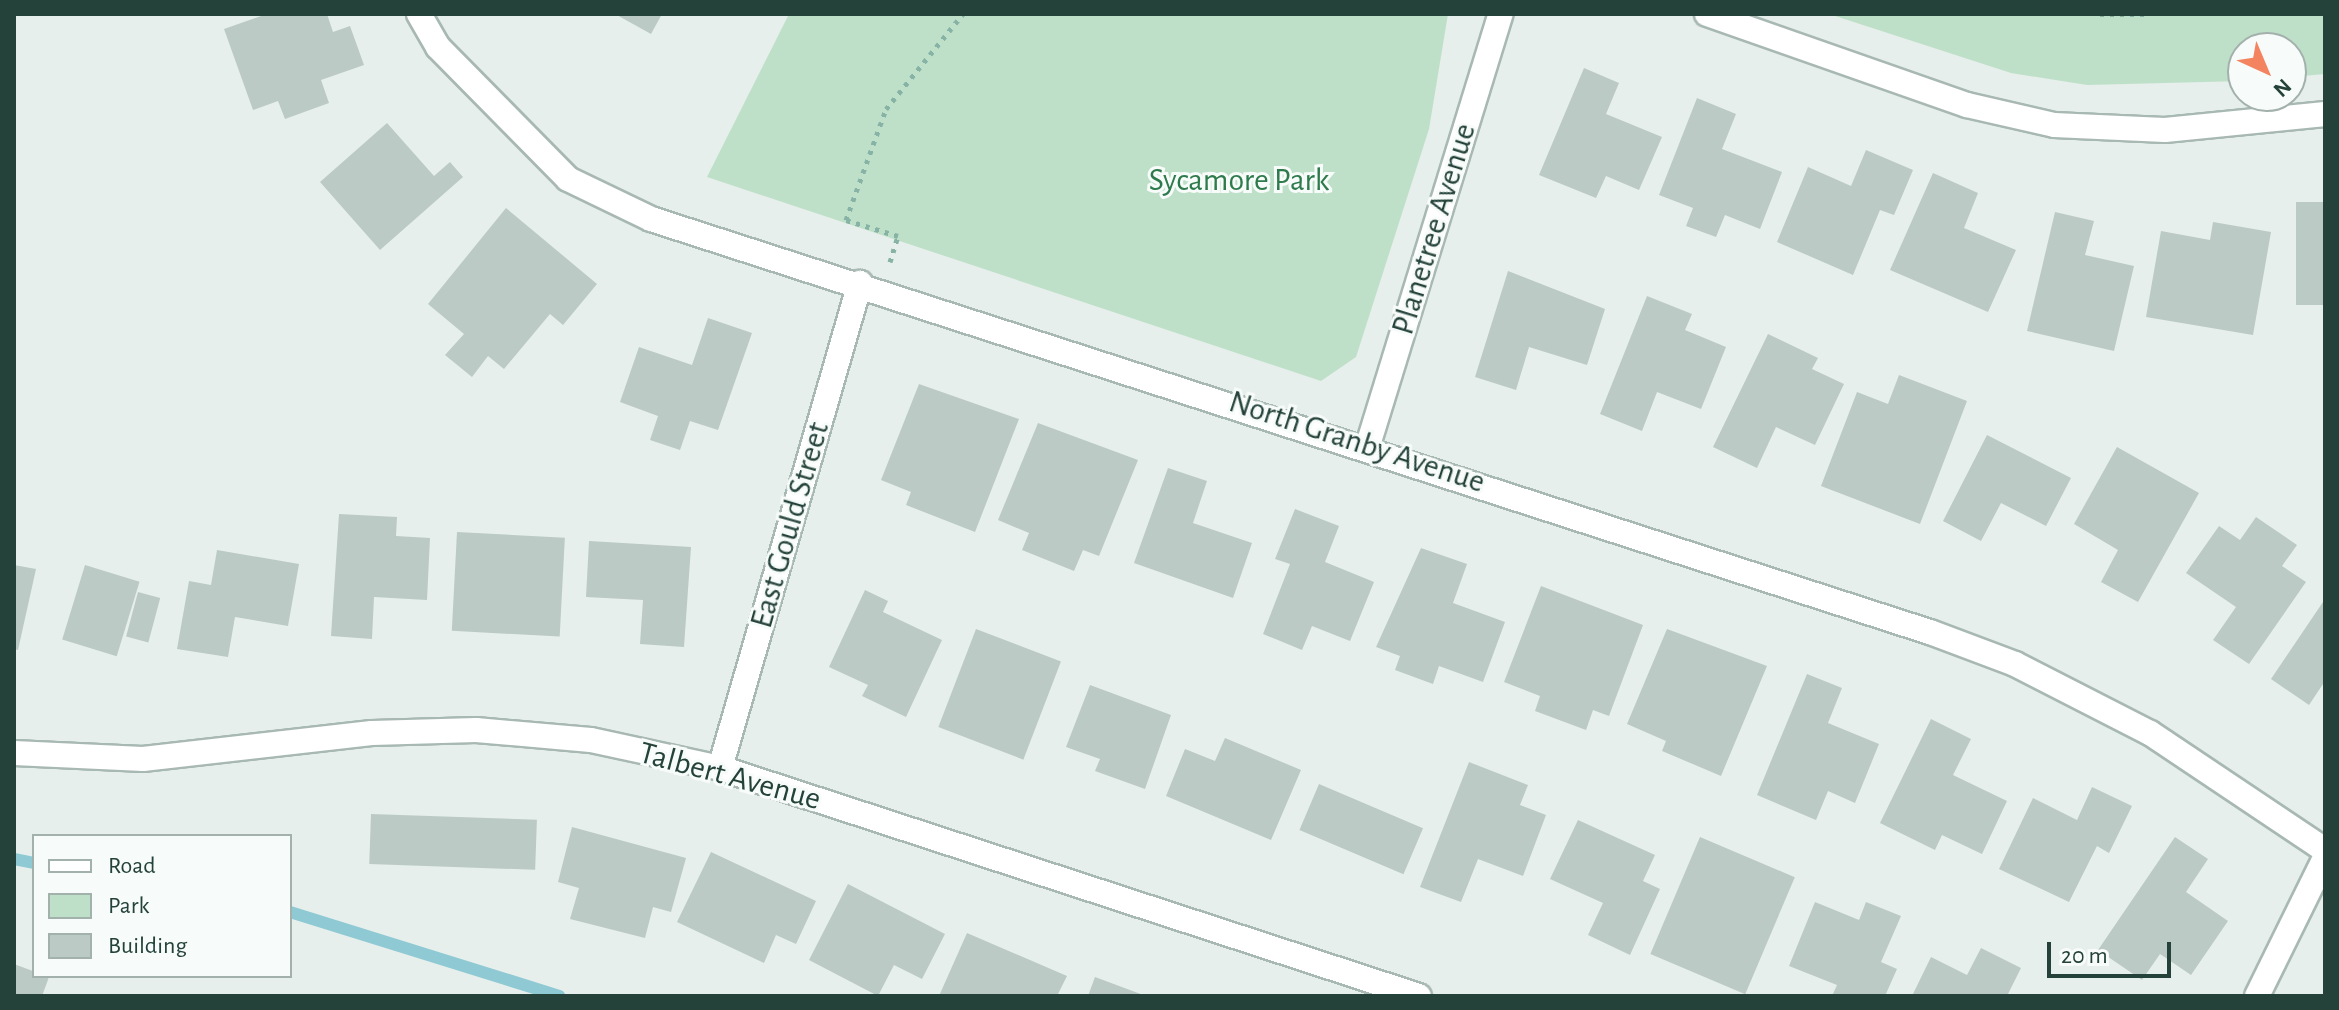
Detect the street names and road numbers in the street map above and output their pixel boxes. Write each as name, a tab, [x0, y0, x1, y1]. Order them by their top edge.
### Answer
street label: Planetree Avenue	[1384, 119, 1484, 339]
street label: North Granby Avenue	[1224, 383, 1490, 501]
street label: East Gould Street	[742, 418, 838, 632]
street label: Talbert Avenue	[635, 733, 825, 819]

